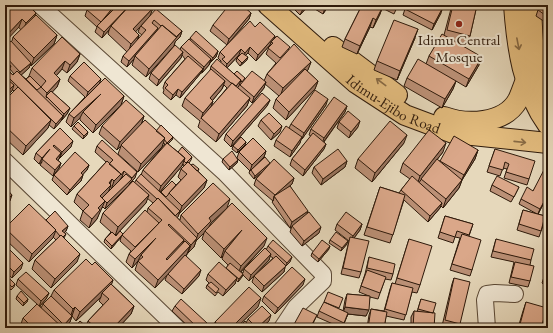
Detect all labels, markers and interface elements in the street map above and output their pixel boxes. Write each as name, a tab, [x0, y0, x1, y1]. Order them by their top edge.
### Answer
marker: Idimu Central Mosque	[454, 19, 464, 29]
place label: Idimu Central Mosque	[418, 30, 501, 66]
one-way arrow	[514, 37, 522, 50]
street label: Idimu-Ejibo Road	[343, 70, 444, 137]
one-way arrow	[375, 78, 386, 87]
one-way arrow	[513, 138, 526, 145]

